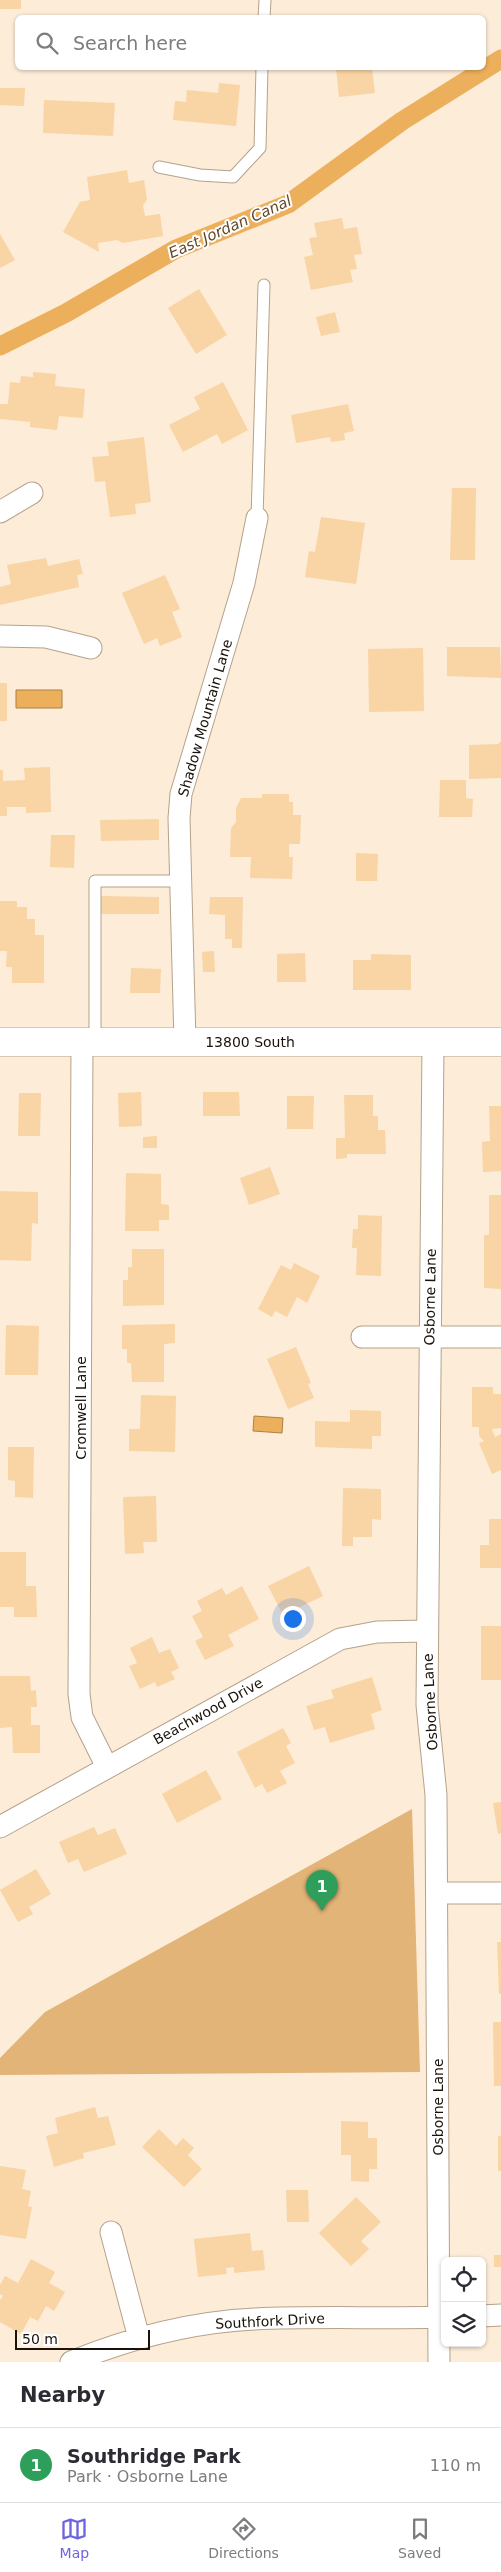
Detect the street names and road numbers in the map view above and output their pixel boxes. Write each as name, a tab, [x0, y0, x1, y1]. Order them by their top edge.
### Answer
street label: Shadow Mountain Lane	[175, 637, 235, 799]
street label: 13800 South	[205, 1034, 295, 1050]
street label: Osborne Lane	[421, 1248, 439, 1346]
street label: Cromwell Lane	[73, 1356, 89, 1460]
street label: Osborne Lane	[419, 1653, 441, 1751]
street label: Beachwood Drive	[151, 1674, 265, 1748]
street label: Osborne Lane	[430, 2058, 446, 2156]
street label: Southfork Drive	[215, 2310, 325, 2332]

